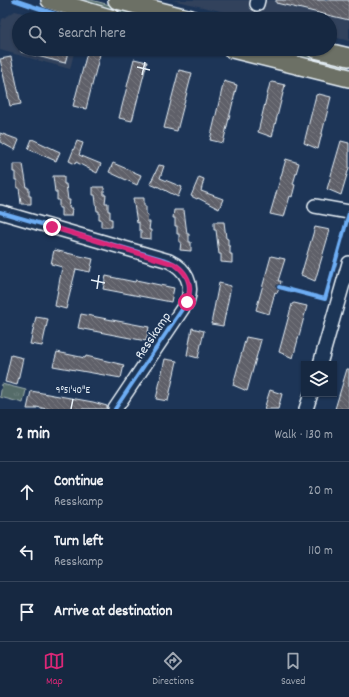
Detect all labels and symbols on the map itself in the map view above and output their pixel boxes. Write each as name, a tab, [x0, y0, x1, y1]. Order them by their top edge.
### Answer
route end	[43, 218, 61, 236]
route start	[178, 293, 196, 311]
street label: Resskamp	[131, 308, 177, 364]
text: 9°51'40"E	[56, 384, 91, 398]

